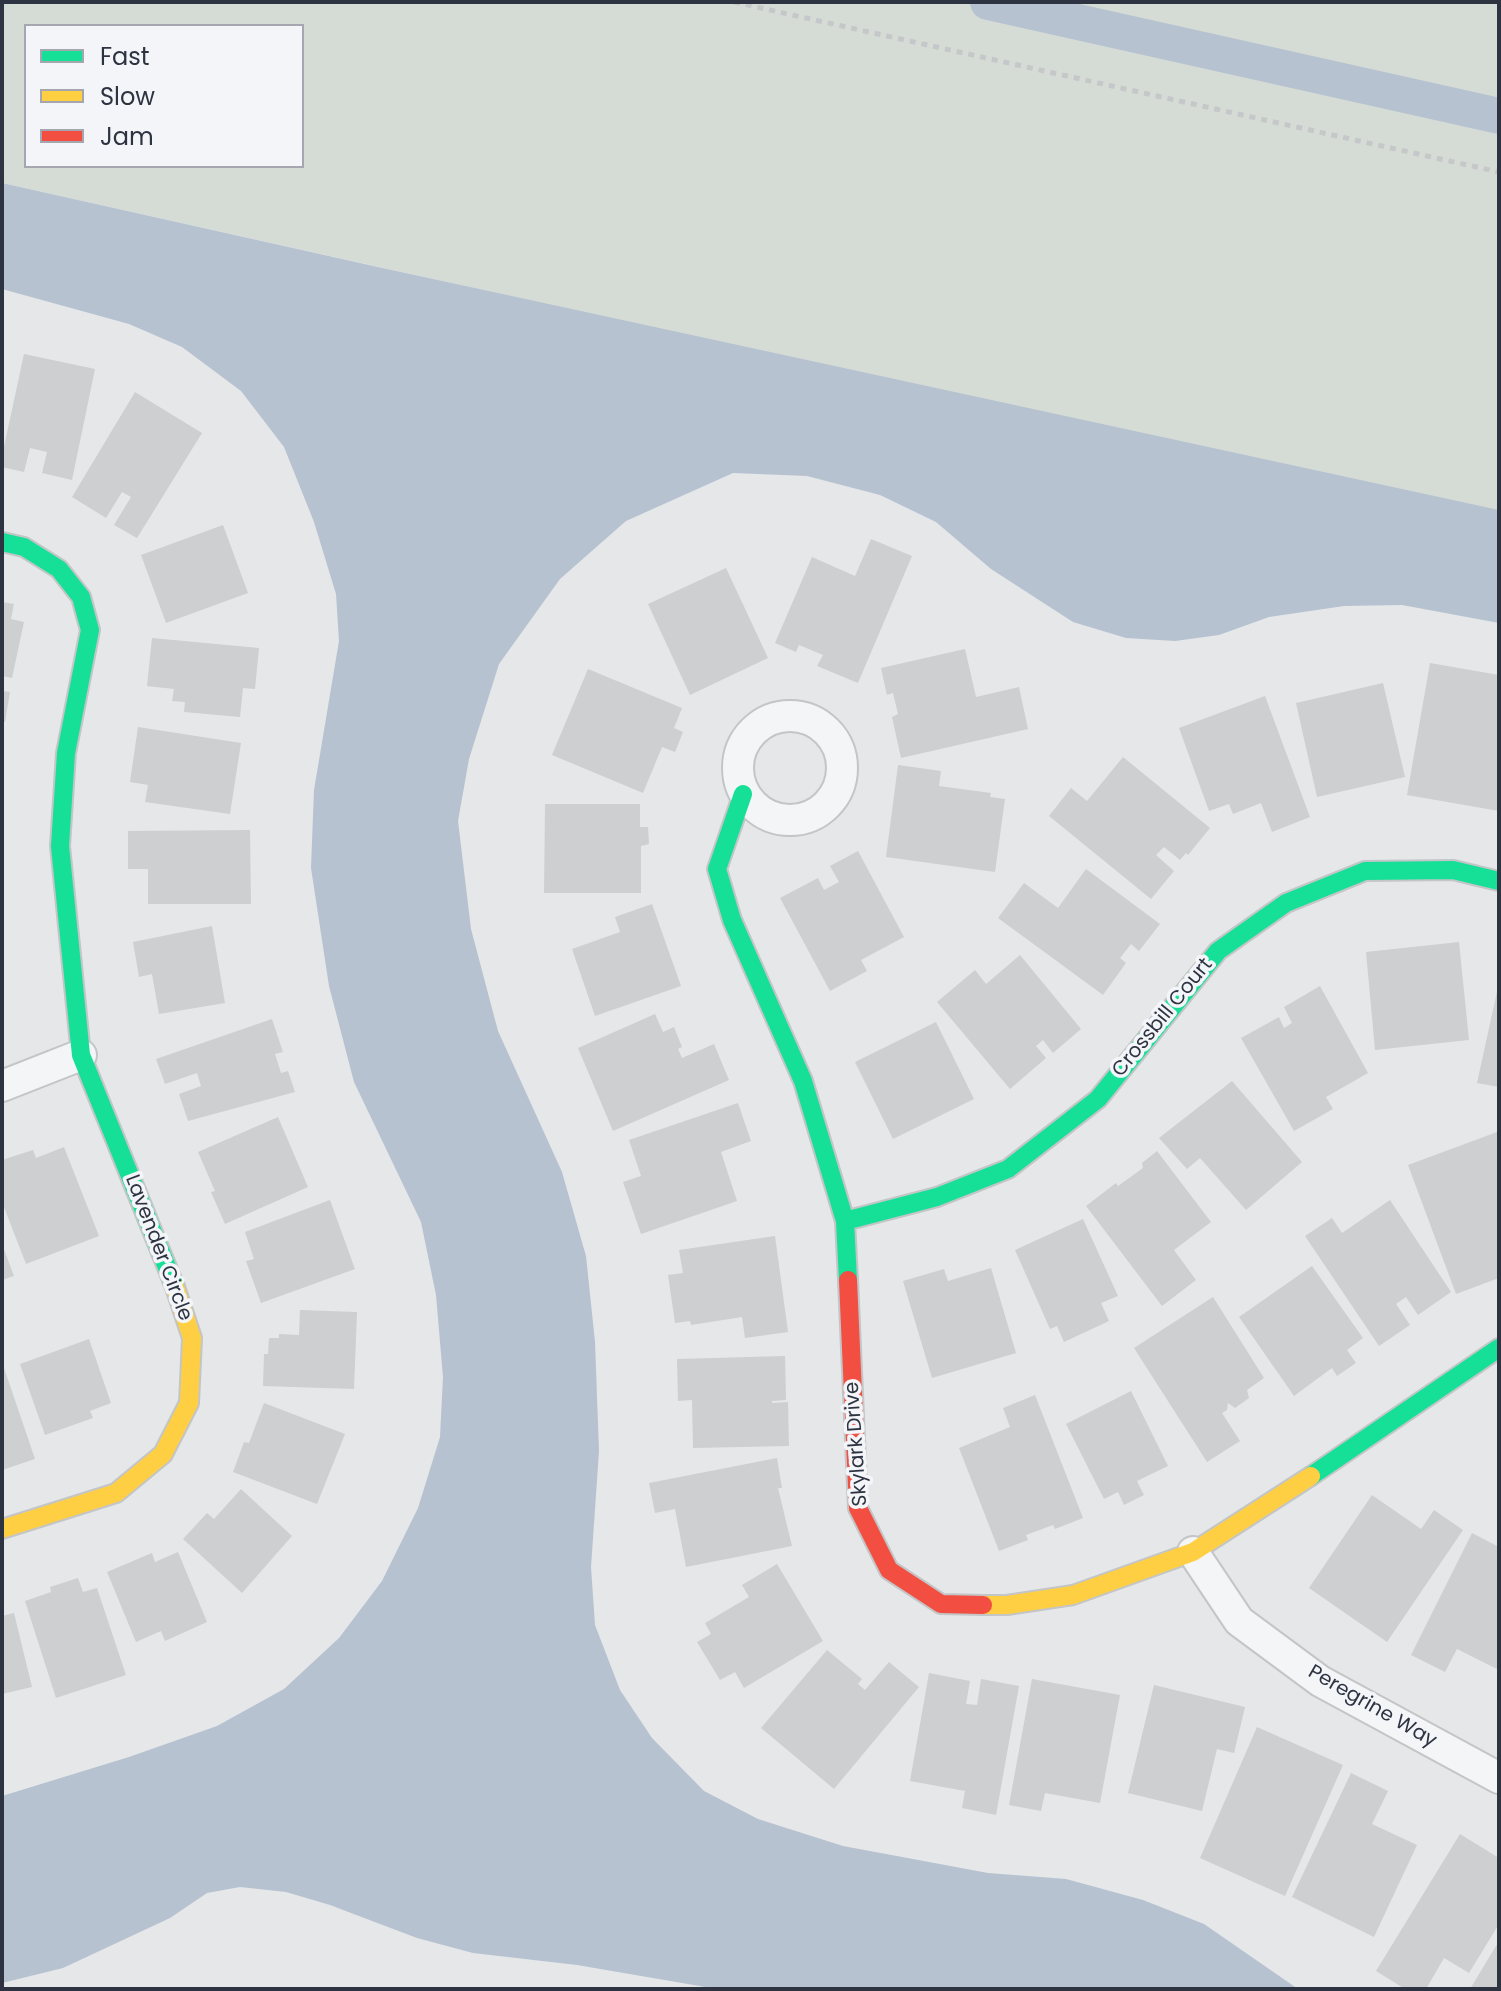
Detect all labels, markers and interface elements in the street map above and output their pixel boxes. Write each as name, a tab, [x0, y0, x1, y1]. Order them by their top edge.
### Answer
legend	[24, 24, 304, 168]
text: Fast	[100, 40, 150, 73]
text: Slow	[100, 80, 155, 113]
text: Jam	[100, 120, 154, 153]
street label: Crossbill Court	[1108, 954, 1218, 1082]
street label: Lavender Circle	[119, 1172, 197, 1324]
street label: Skylark Drive	[841, 1381, 873, 1507]
street label: Peregrine Way	[1303, 1660, 1441, 1754]

